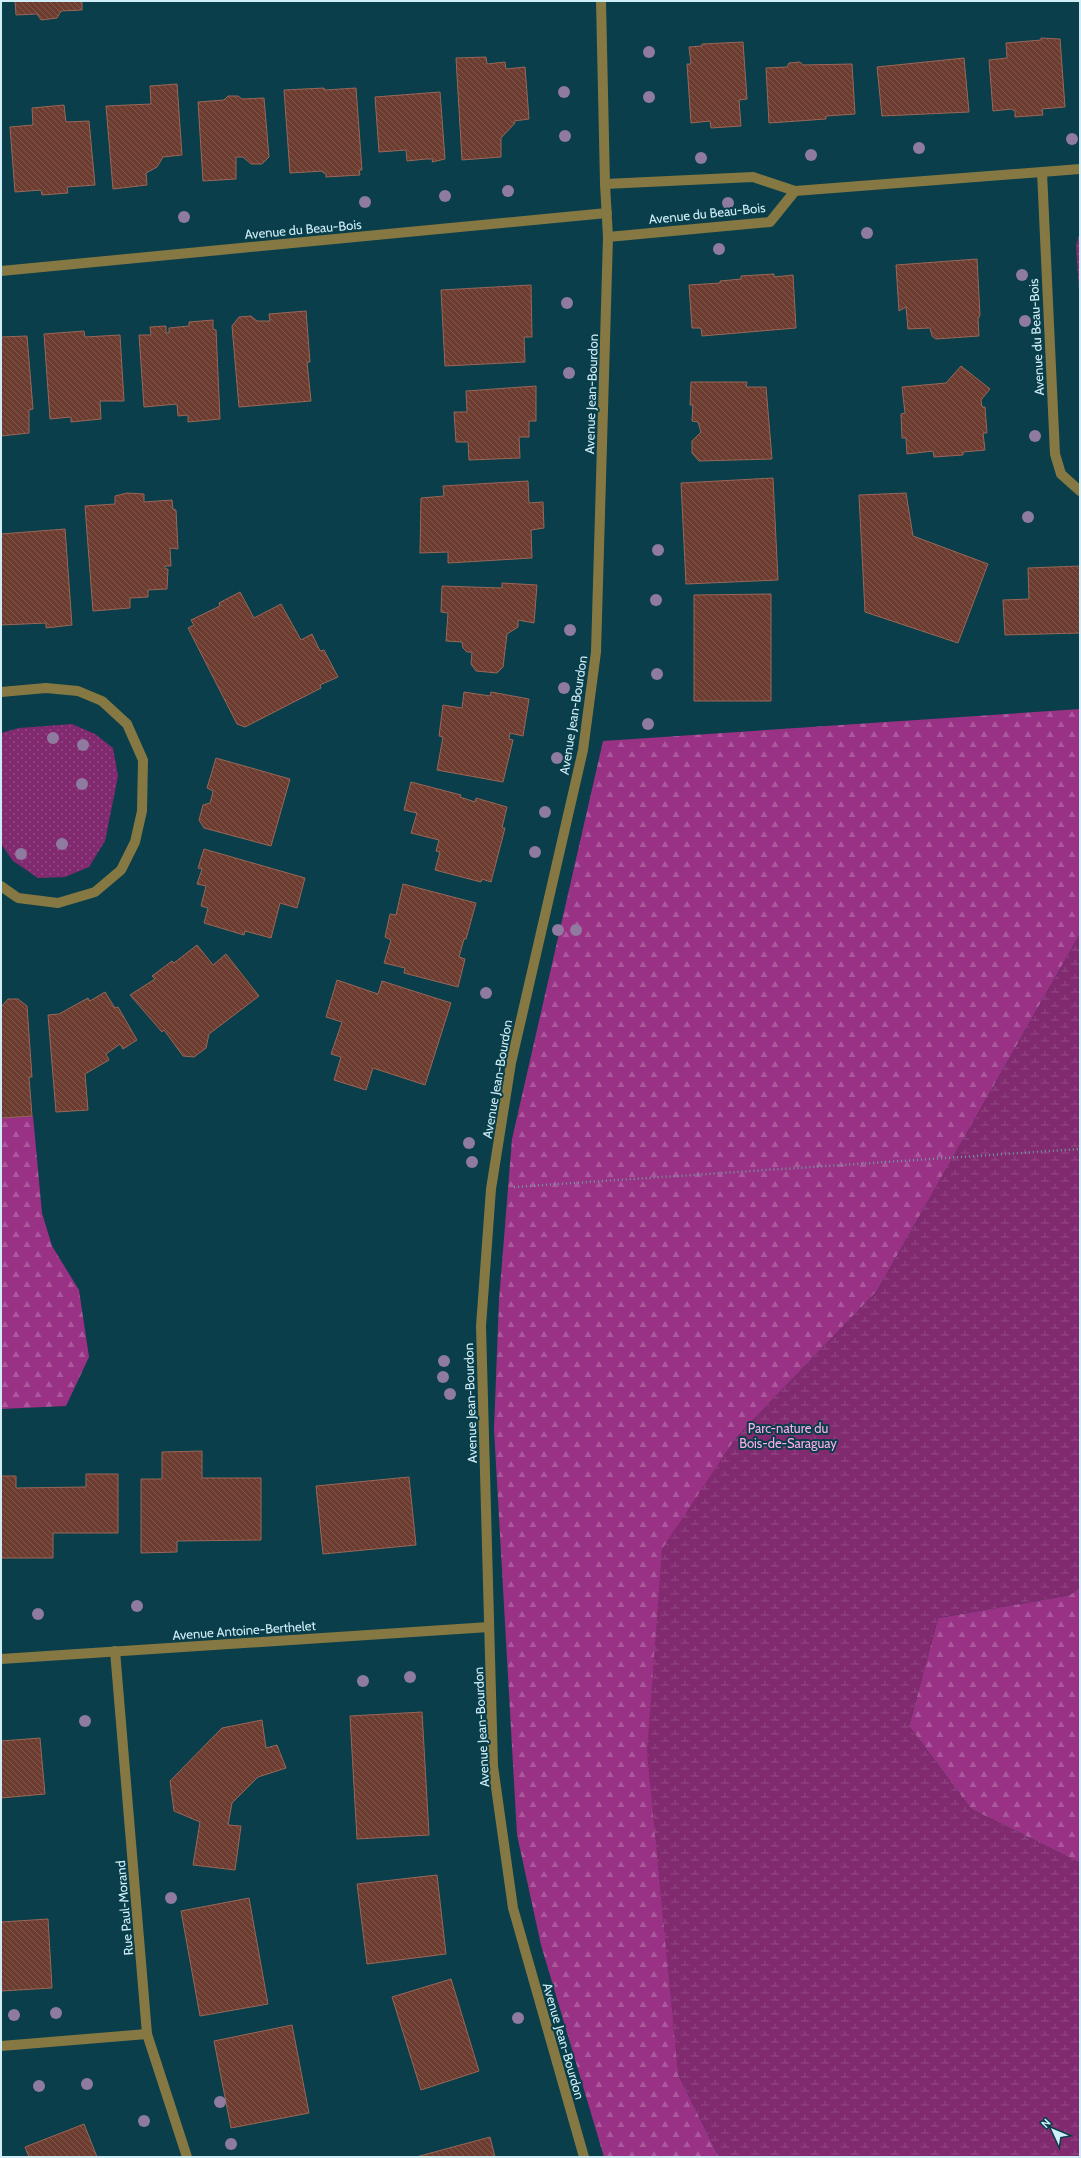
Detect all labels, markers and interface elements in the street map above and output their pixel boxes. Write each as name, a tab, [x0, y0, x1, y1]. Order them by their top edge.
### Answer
street label: Avenue du Beau-Bois	[648, 199, 767, 227]
street label: Avenue du Beau-Bois	[244, 216, 363, 242]
street label: Avenue du Beau-Bois	[1025, 277, 1047, 396]
street label: Avenue Jean-Bourdon	[581, 334, 601, 454]
street label: Avenue Jean-Bourdon	[556, 654, 590, 776]
street label: Avenue Jean-Bourdon	[479, 1018, 515, 1140]
street label: Avenue Jean-Bourdon	[460, 1343, 480, 1463]
park label: Parc-nature du Bois-de-Saraguay	[739, 1420, 837, 1451]
street label: Avenue Antoine-Berthelet	[172, 1617, 317, 1643]
street label: Avenue Jean-Bourdon	[470, 1667, 492, 1787]
street label: Rue Paul-Morand	[112, 1860, 136, 1956]
street label: Avenue Jean-Bourdon	[540, 1981, 588, 2101]
north arrow	[1033, 2110, 1073, 2150]
text: N	[1038, 2115, 1054, 2131]

